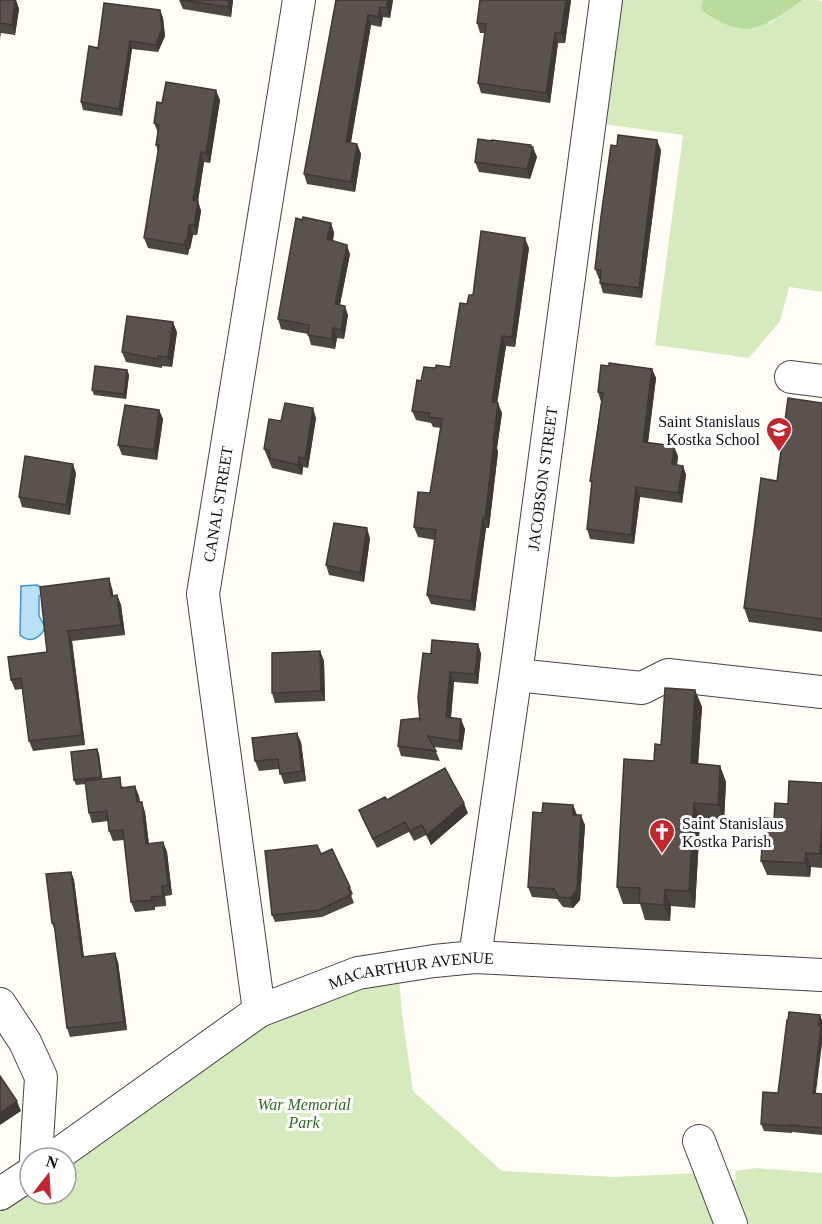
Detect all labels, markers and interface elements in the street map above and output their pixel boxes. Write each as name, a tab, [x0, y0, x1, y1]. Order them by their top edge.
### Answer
street label: JACOBSON STREET	[525, 405, 561, 552]
place label: Saint Stanislaus Kostka School	[658, 413, 761, 448]
school or university icon: Saint Stanislaus Kostka School	[764, 415, 794, 453]
street label: CANAL STREET	[200, 445, 236, 563]
place label: Saint Stanislaus Kostka Parish	[682, 815, 784, 850]
church icon: Saint Stanislaus Kostka Parish	[647, 817, 677, 855]
street label: MACARTHUR AVENUE	[326, 949, 494, 993]
park label: War Memorial Park	[257, 1096, 351, 1131]
north arrow	[18, 1146, 78, 1206]
text: N	[44, 1152, 61, 1172]

